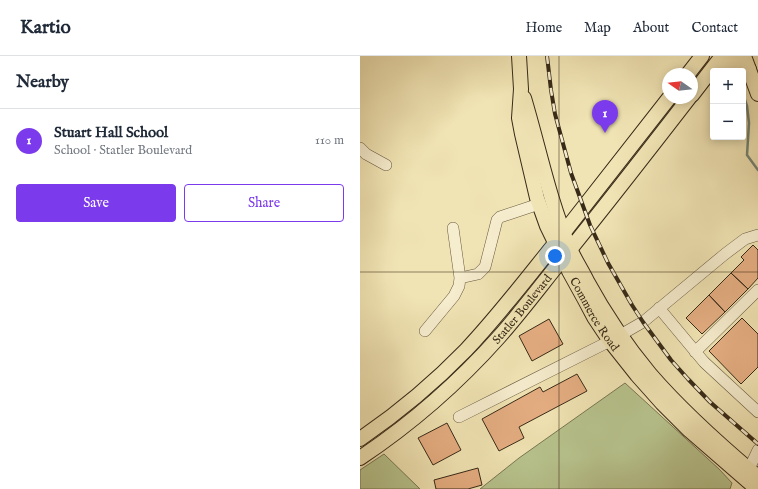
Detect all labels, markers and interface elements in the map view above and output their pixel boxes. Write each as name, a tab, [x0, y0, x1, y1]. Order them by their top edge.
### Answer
text: Kartio	[20, 16, 71, 40]
text: Home	[526, 19, 562, 37]
text: Map	[584, 19, 611, 37]
text: About	[633, 19, 669, 37]
text: Contact	[691, 19, 738, 37]
north arrow	[662, 68, 698, 104]
map controls	[710, 68, 746, 140]
button: +	[710, 68, 746, 104]
text: Nearby	[16, 72, 69, 93]
pin: 1	[592, 100, 618, 133]
button: −	[710, 104, 746, 140]
text: Stuart Hall School	[54, 123, 168, 142]
text: 1	[27, 132, 31, 149]
text: 110 m	[315, 132, 344, 149]
text: School · Statler Boulevard	[54, 142, 192, 159]
button: Save	[16, 184, 176, 222]
button: Share	[184, 184, 344, 222]
your location	[545, 246, 565, 266]
street label: Statler Boulevard	[489, 271, 555, 347]
street label: Commerce Road	[566, 274, 623, 355]

